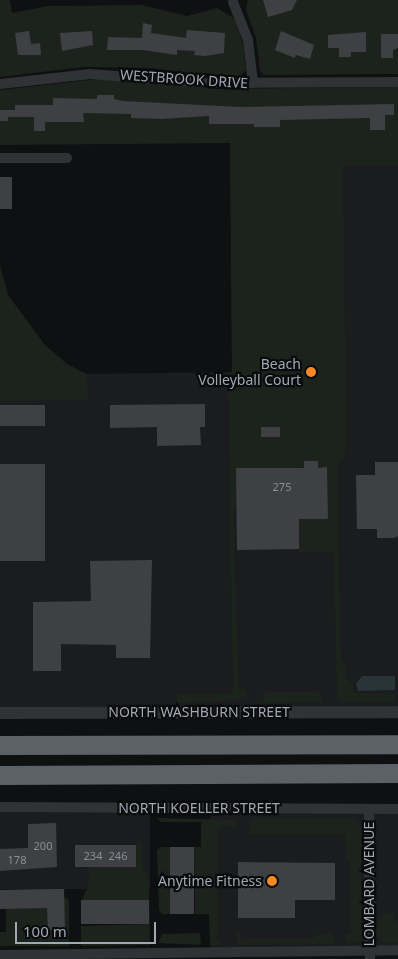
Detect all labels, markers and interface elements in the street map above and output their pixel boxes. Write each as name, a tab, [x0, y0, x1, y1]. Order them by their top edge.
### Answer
street label: WESTBROOK DRIVE	[120, 66, 248, 92]
place label: Beach Volleyball Court	[198, 356, 301, 388]
marker: Beach Volleyball Court	[305, 366, 317, 378]
house number: 275	[273, 480, 291, 494]
street label: NORTH WASHBURN STREET	[108, 704, 290, 720]
street label: NORTH KOELLER STREET	[118, 800, 280, 816]
street label: LOMBARD AVENUE	[361, 822, 377, 946]
house number: 200	[34, 839, 52, 853]
house number: 234	[84, 849, 102, 863]
house number: 246	[109, 849, 127, 863]
house number: 178	[8, 853, 26, 867]
place label: Anytime Fitness	[158, 873, 262, 889]
marker: Anytime Fitness	[266, 875, 278, 887]
scale bar	[18, 912, 159, 944]
text: 100 m	[23, 921, 67, 941]

